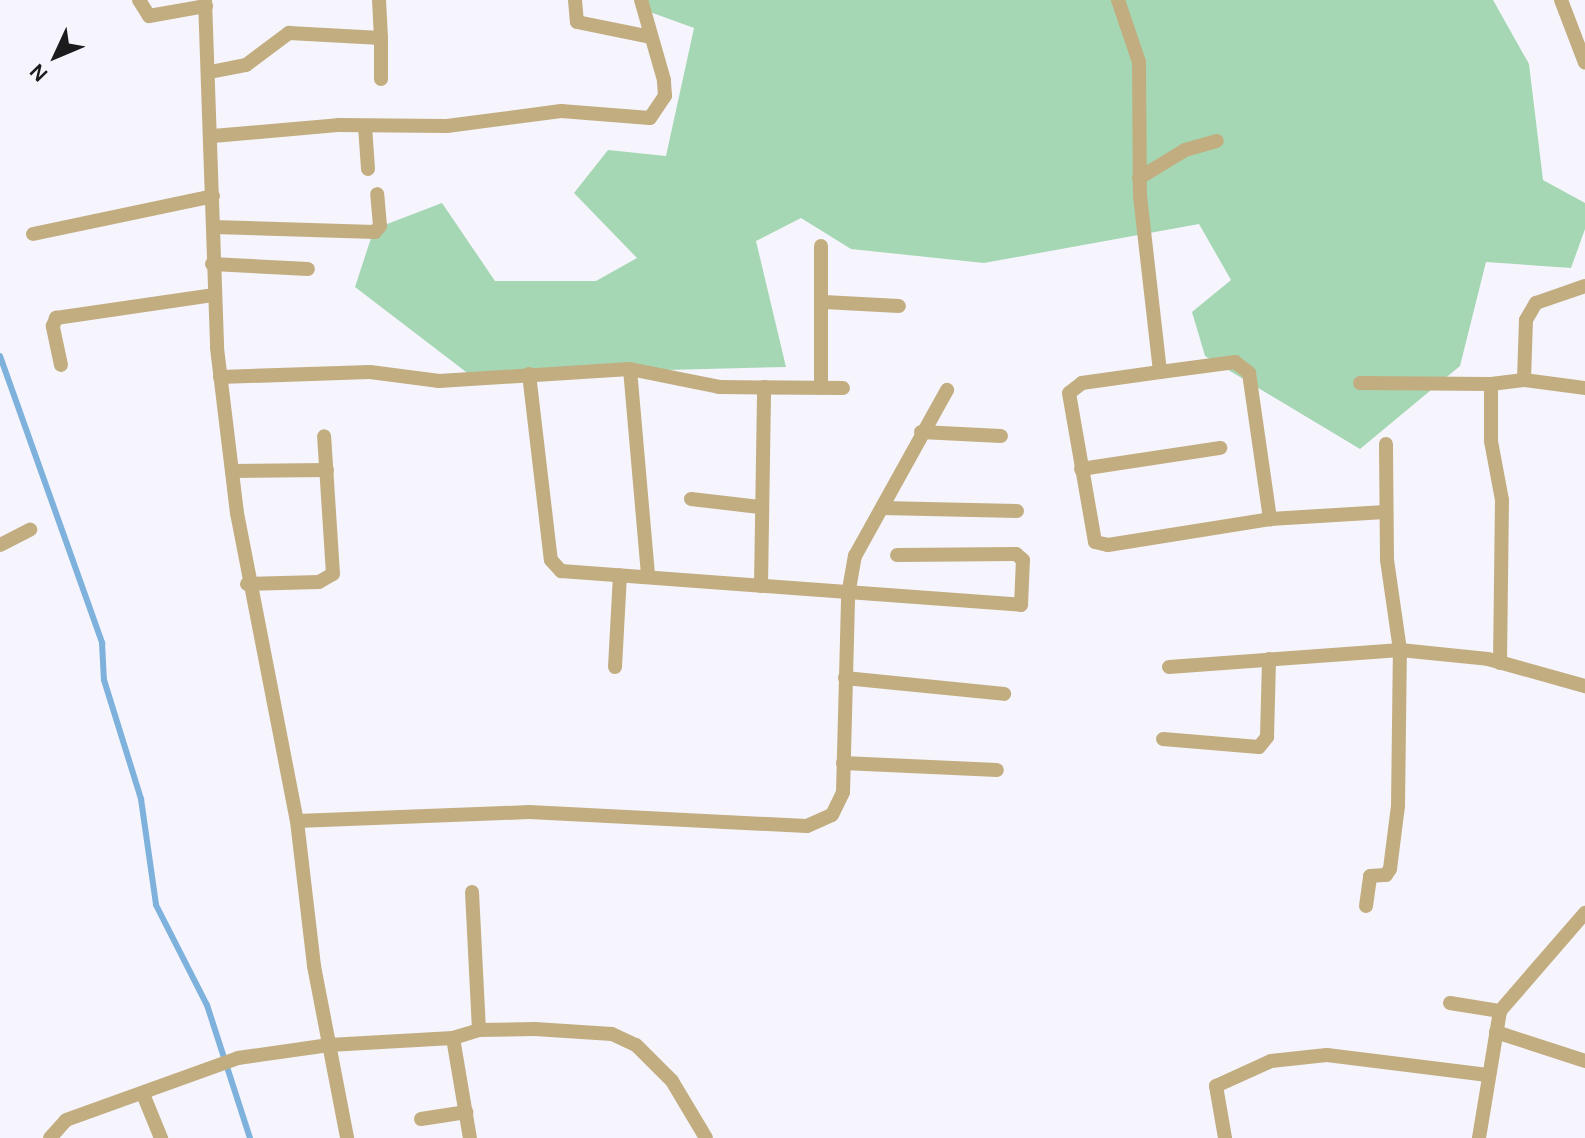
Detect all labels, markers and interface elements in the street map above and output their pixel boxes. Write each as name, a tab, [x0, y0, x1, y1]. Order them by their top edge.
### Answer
north arrow	[16, 16, 96, 96]
text: N	[24, 58, 54, 87]

